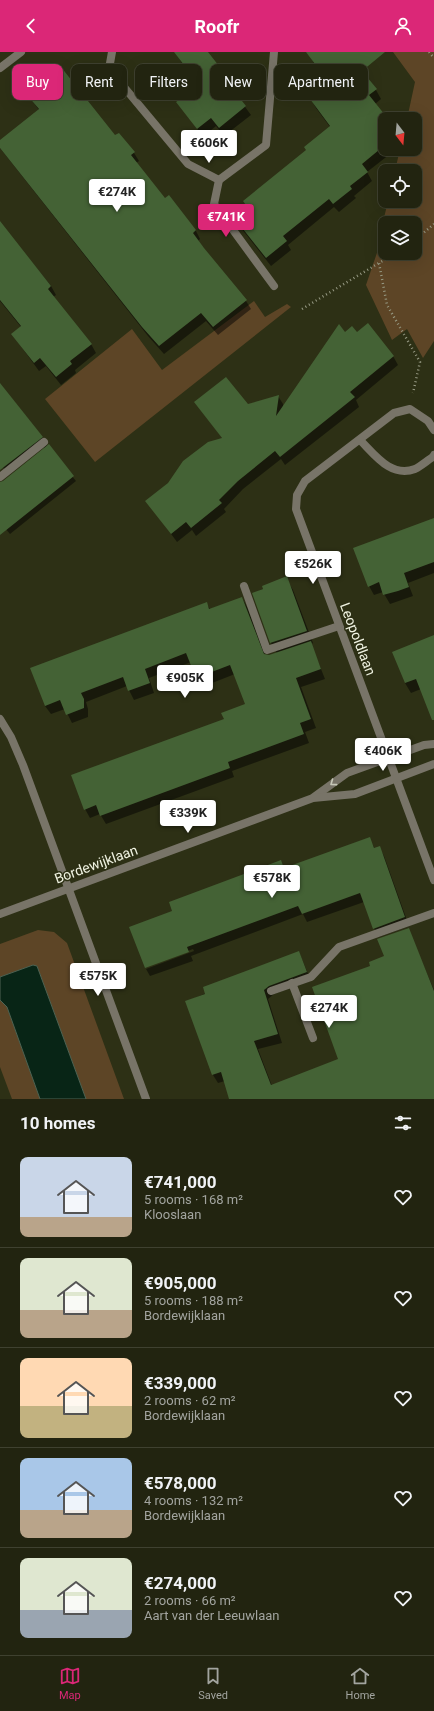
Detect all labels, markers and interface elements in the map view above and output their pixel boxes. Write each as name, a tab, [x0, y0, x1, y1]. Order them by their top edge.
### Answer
icon: back	[20, 15, 42, 37]
icon: person	[392, 15, 414, 37]
text: Roofr	[195, 16, 239, 37]
chip: Buy	[12, 64, 63, 100]
chip: Rent	[71, 64, 127, 100]
chip: Filters	[135, 64, 202, 100]
chip: New	[210, 64, 266, 100]
chip: Apartment	[274, 64, 368, 100]
north arrow	[378, 112, 422, 156]
map controls	[378, 112, 422, 260]
pin: €606K	[181, 130, 237, 164]
text: €606K	[190, 135, 228, 150]
button: locate	[378, 164, 422, 208]
pin: €274K	[89, 179, 145, 213]
text: €274K	[98, 184, 136, 199]
pin: €741K	[198, 204, 254, 238]
text: €741K	[207, 209, 245, 224]
button: layers	[378, 216, 422, 260]
pin: €526K	[285, 551, 341, 585]
text: €526K	[294, 556, 332, 571]
street label: Leopoldlaan	[337, 600, 379, 678]
pin: €905K	[157, 665, 213, 699]
text: €905K	[166, 670, 204, 685]
pin: €406K	[355, 738, 411, 772]
text: €406K	[364, 743, 402, 758]
one-way arrow	[331, 778, 338, 785]
pin: €339K	[160, 800, 216, 834]
text: €339K	[169, 805, 207, 820]
street label: Bordewijklaan	[52, 842, 140, 886]
pin: €578K	[244, 865, 300, 899]
text: €578K	[253, 870, 291, 885]
pin: €575K	[70, 963, 126, 997]
text: €575K	[79, 968, 117, 983]
pin: €274K	[301, 995, 357, 1029]
text: €274K	[310, 1000, 348, 1015]
icon: filters	[392, 1112, 414, 1134]
text: 10 homes	[20, 1113, 96, 1133]
text: €741,000	[144, 1172, 216, 1192]
icon: home	[52, 1173, 100, 1221]
icon: heart	[392, 1186, 414, 1208]
text: 5 rooms · 168 m²	[144, 1192, 243, 1207]
text: Klooslaan	[144, 1207, 201, 1222]
text: €905,000	[144, 1273, 216, 1293]
icon: home	[52, 1274, 100, 1322]
icon: heart	[392, 1287, 414, 1309]
text: 5 rooms · 188 m²	[144, 1293, 243, 1308]
text: Bordewijklaan	[144, 1308, 225, 1323]
text: €339,000	[144, 1373, 216, 1393]
icon: home	[52, 1374, 100, 1422]
icon: heart	[392, 1387, 414, 1409]
text: 2 rooms · 62 m²	[144, 1393, 236, 1408]
text: Bordewijklaan	[144, 1408, 225, 1423]
text: €578,000	[144, 1473, 216, 1493]
icon: home	[52, 1474, 100, 1522]
icon: heart	[392, 1487, 414, 1509]
text: 4 rooms · 132 m²	[144, 1493, 243, 1508]
text: Bordewijklaan	[144, 1508, 225, 1523]
text: €274,000	[144, 1573, 216, 1593]
icon: home	[52, 1574, 100, 1622]
icon: heart	[392, 1587, 414, 1609]
text: 2 rooms · 66 m²	[144, 1593, 236, 1608]
text: Aart van der Leeuwlaan	[144, 1608, 280, 1623]
tab: Map	[59, 1665, 81, 1702]
tab: Saved	[198, 1665, 228, 1702]
tab: Home	[346, 1665, 375, 1702]

